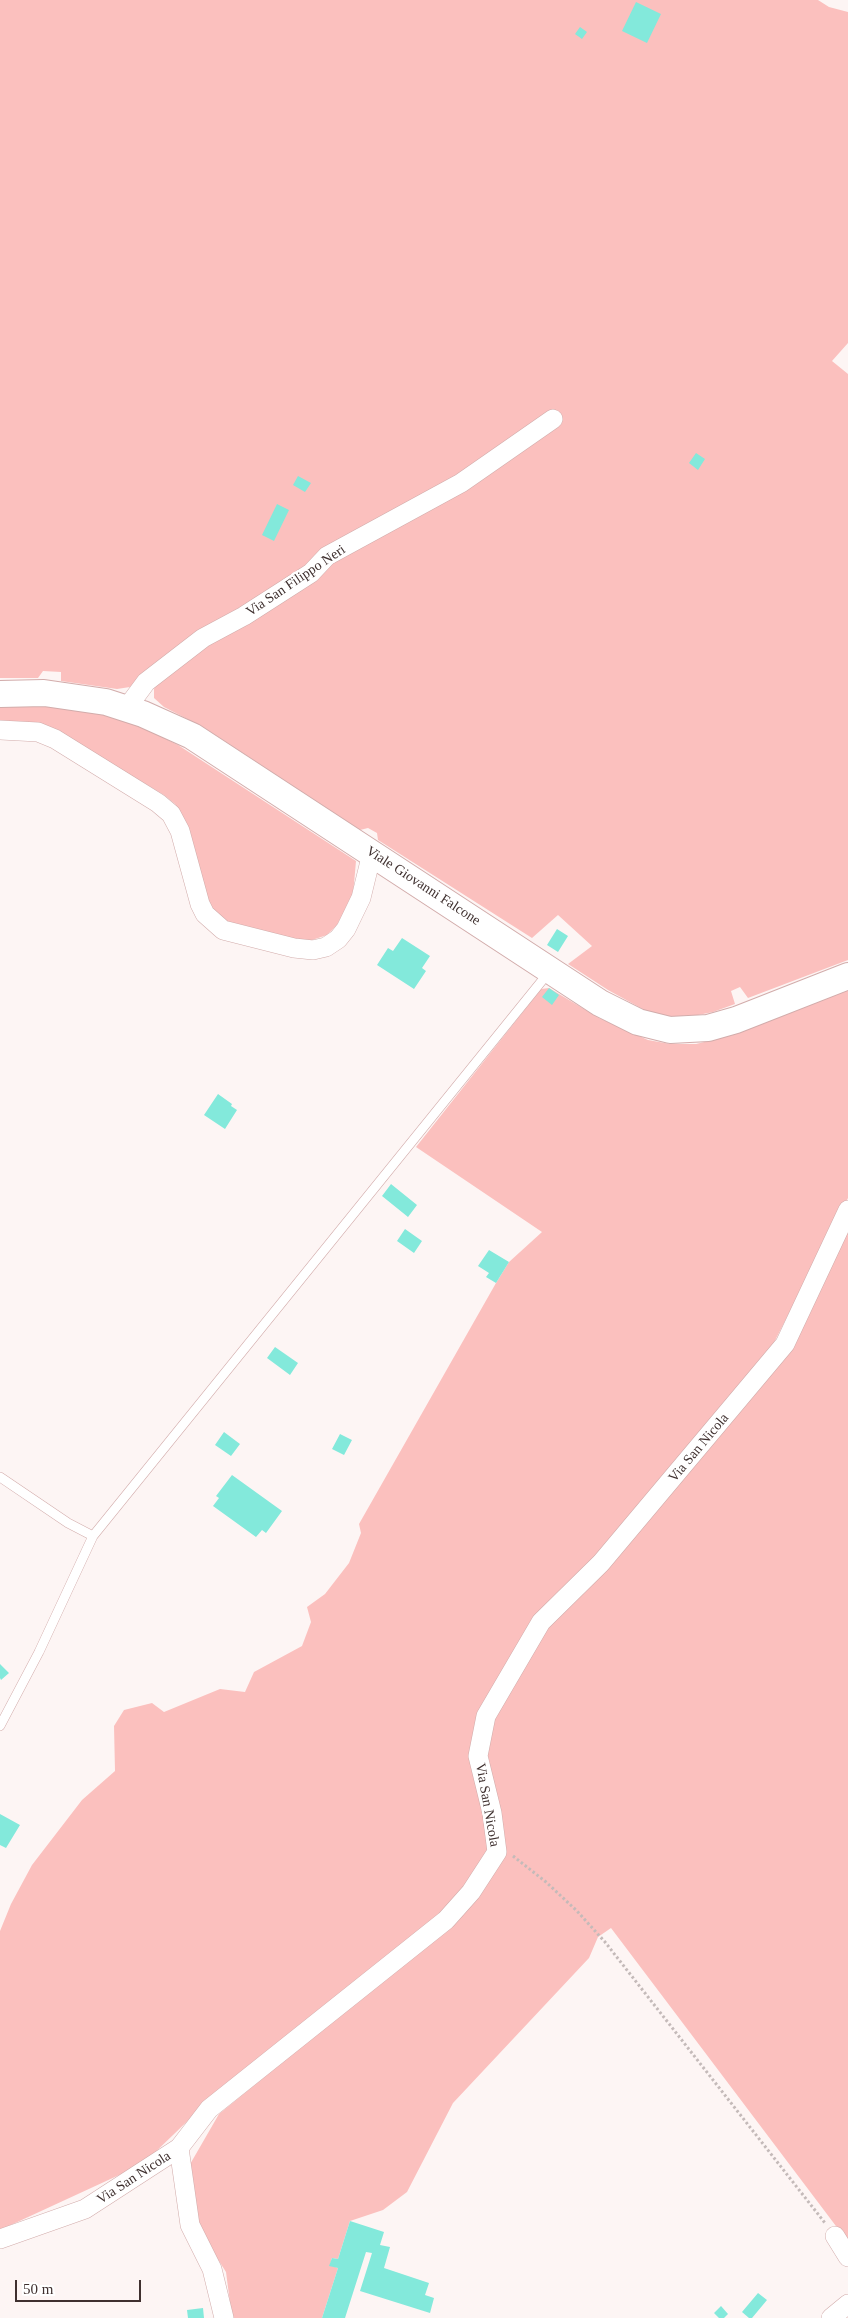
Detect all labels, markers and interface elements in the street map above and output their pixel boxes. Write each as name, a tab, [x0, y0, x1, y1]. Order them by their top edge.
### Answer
street label: Via San Filippo Neri	[243, 542, 349, 620]
street label: Viale Giovanni Falcone	[363, 843, 483, 929]
street label: Via San Nicola	[665, 1410, 733, 1486]
street label: Via San Nicola	[471, 1762, 503, 1848]
street label: Via San Nicola	[94, 2148, 174, 2208]
scale bar	[18, 2270, 144, 2302]
text: 50 m	[23, 2281, 53, 2297]

